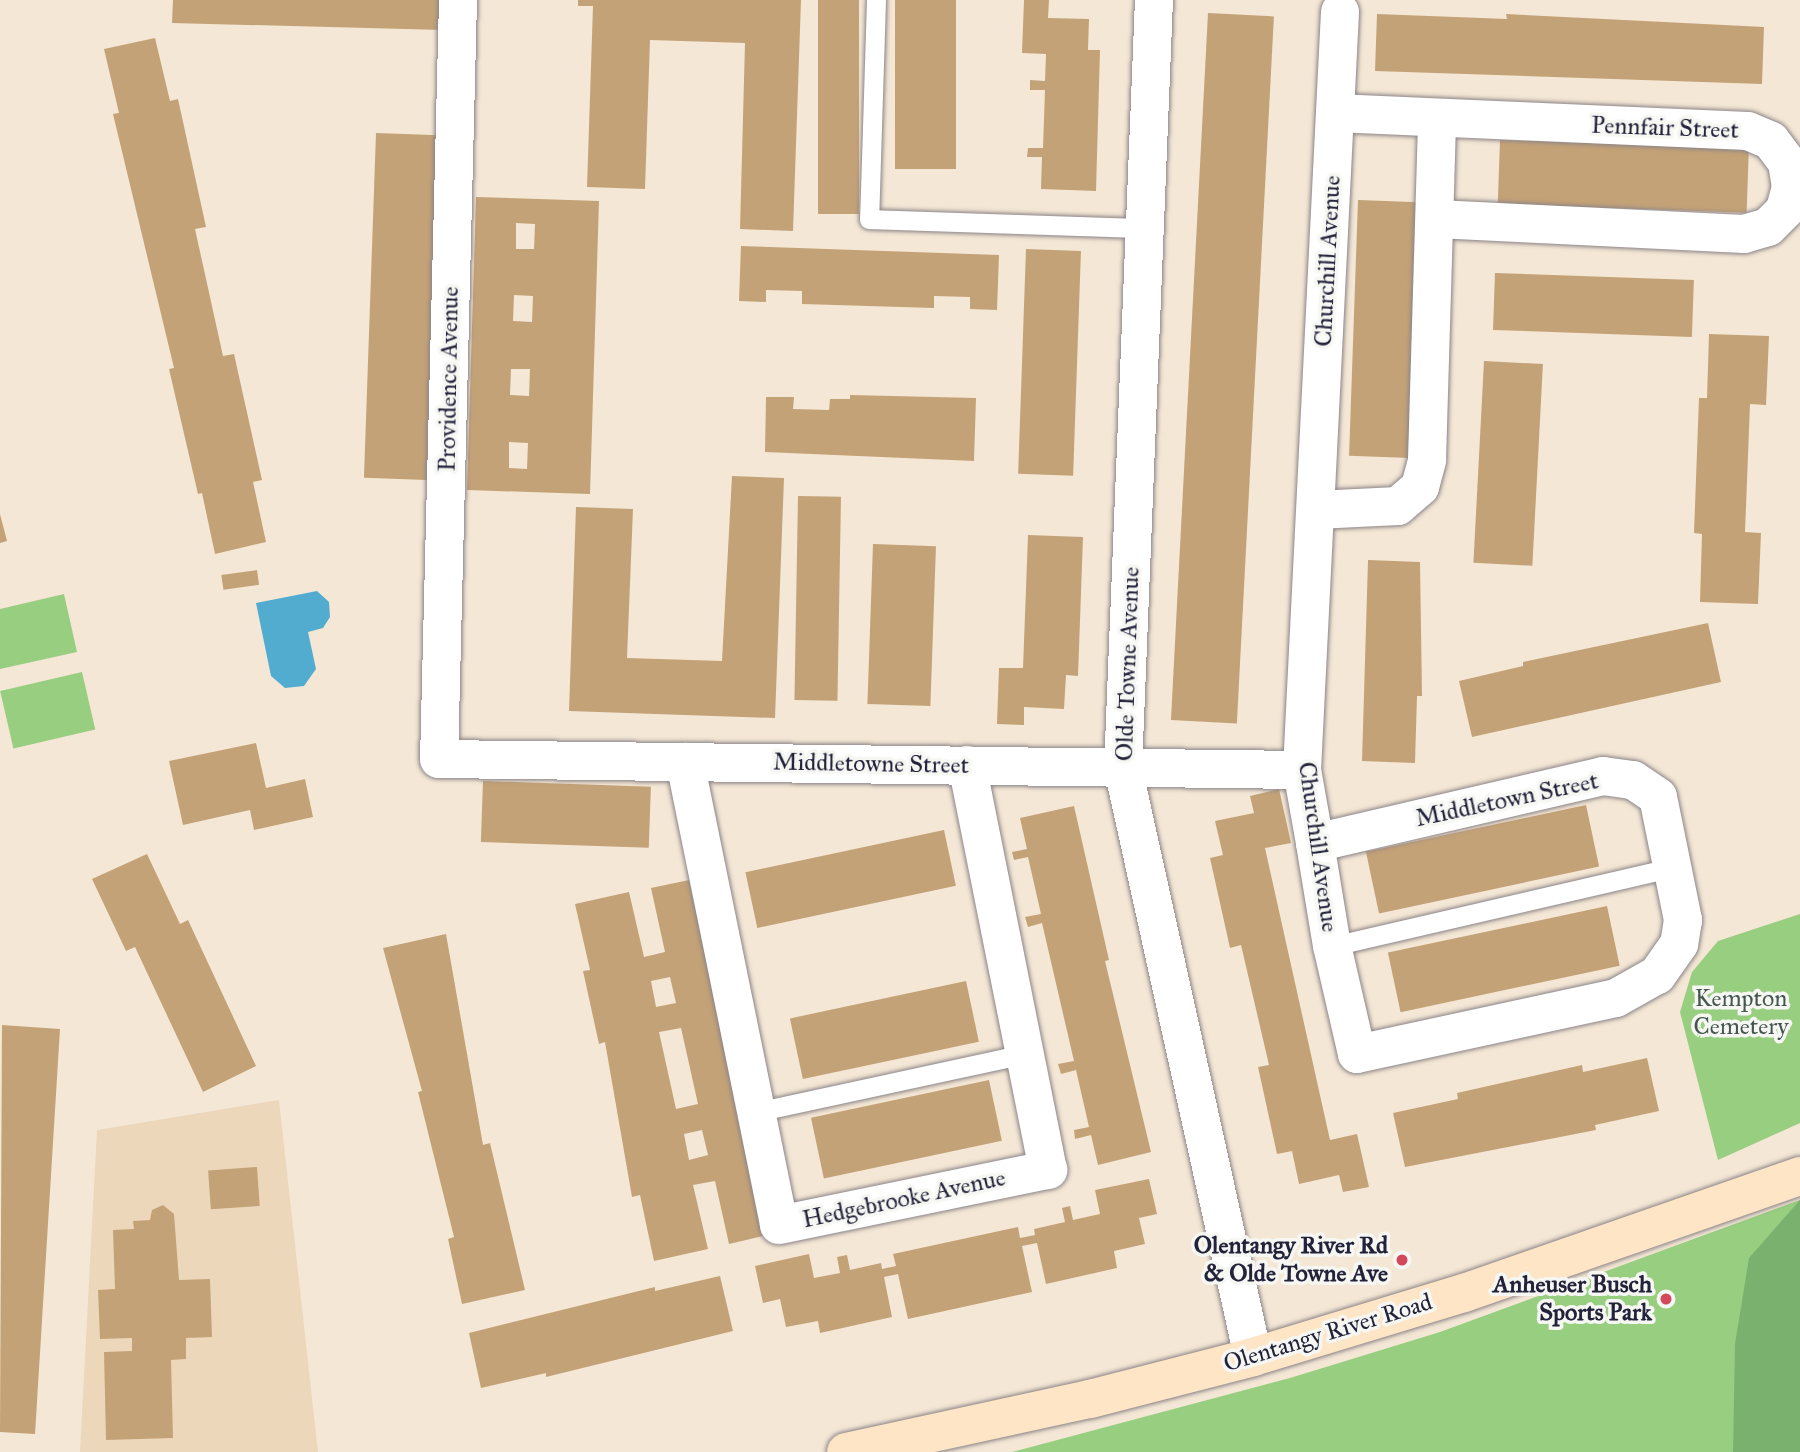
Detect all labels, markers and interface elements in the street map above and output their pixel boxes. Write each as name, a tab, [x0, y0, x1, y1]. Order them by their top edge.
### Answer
street label: Pennfair Street	[1591, 111, 1739, 145]
street label: Churchill Avenue	[1309, 175, 1347, 347]
street label: Providence Avenue	[433, 286, 465, 472]
street label: Olde Towne Avenue	[1110, 566, 1146, 762]
street label: Middletowne Street	[773, 748, 969, 780]
street label: Churchill Avenue	[1292, 760, 1344, 934]
street label: Middletown Street	[1413, 767, 1601, 833]
park label: Kempton Cemetery	[1693, 985, 1789, 1041]
street label: Hedgebrooke Avenue	[800, 1163, 1008, 1235]
place label: Olentangy River Rd & Olde Towne Ave	[1194, 1232, 1388, 1288]
marker: Olentangy River Rd & Olde Towne Ave	[1394, 1252, 1410, 1268]
place label: Anheuser Busch Sports Park	[1493, 1271, 1652, 1327]
street label: Olentangy River Road	[1220, 1288, 1436, 1378]
marker: Anheuser Busch Sports Park	[1658, 1291, 1674, 1307]

